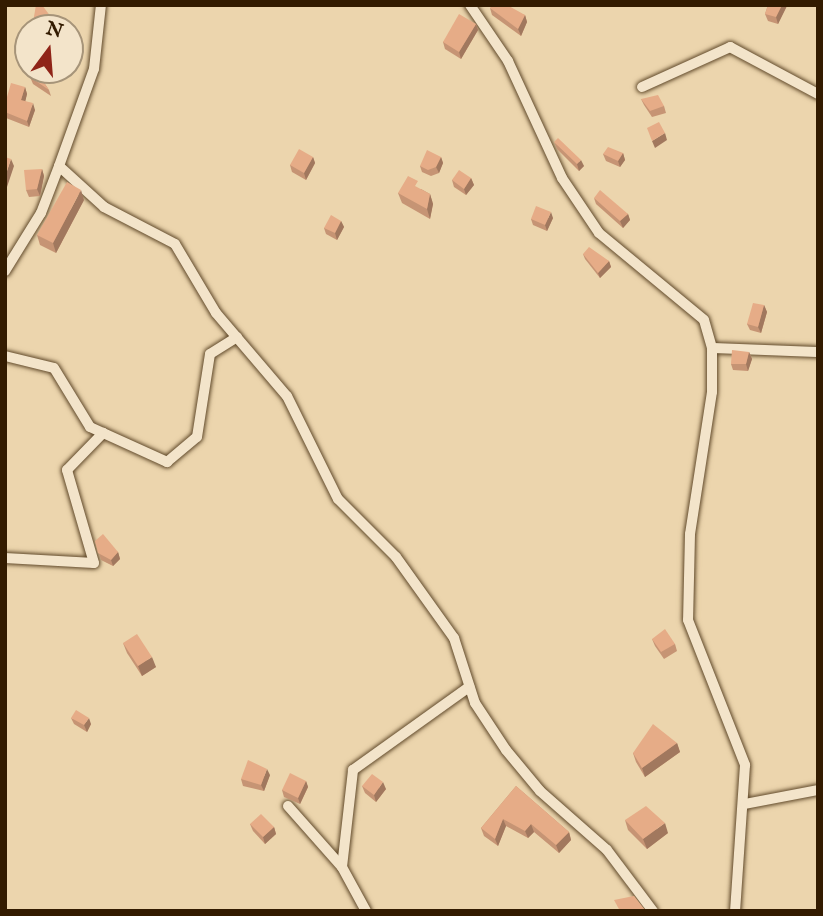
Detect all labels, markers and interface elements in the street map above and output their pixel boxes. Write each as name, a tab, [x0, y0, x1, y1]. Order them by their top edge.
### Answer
north arrow	[14, 14, 84, 84]
text: N	[43, 17, 65, 45]

